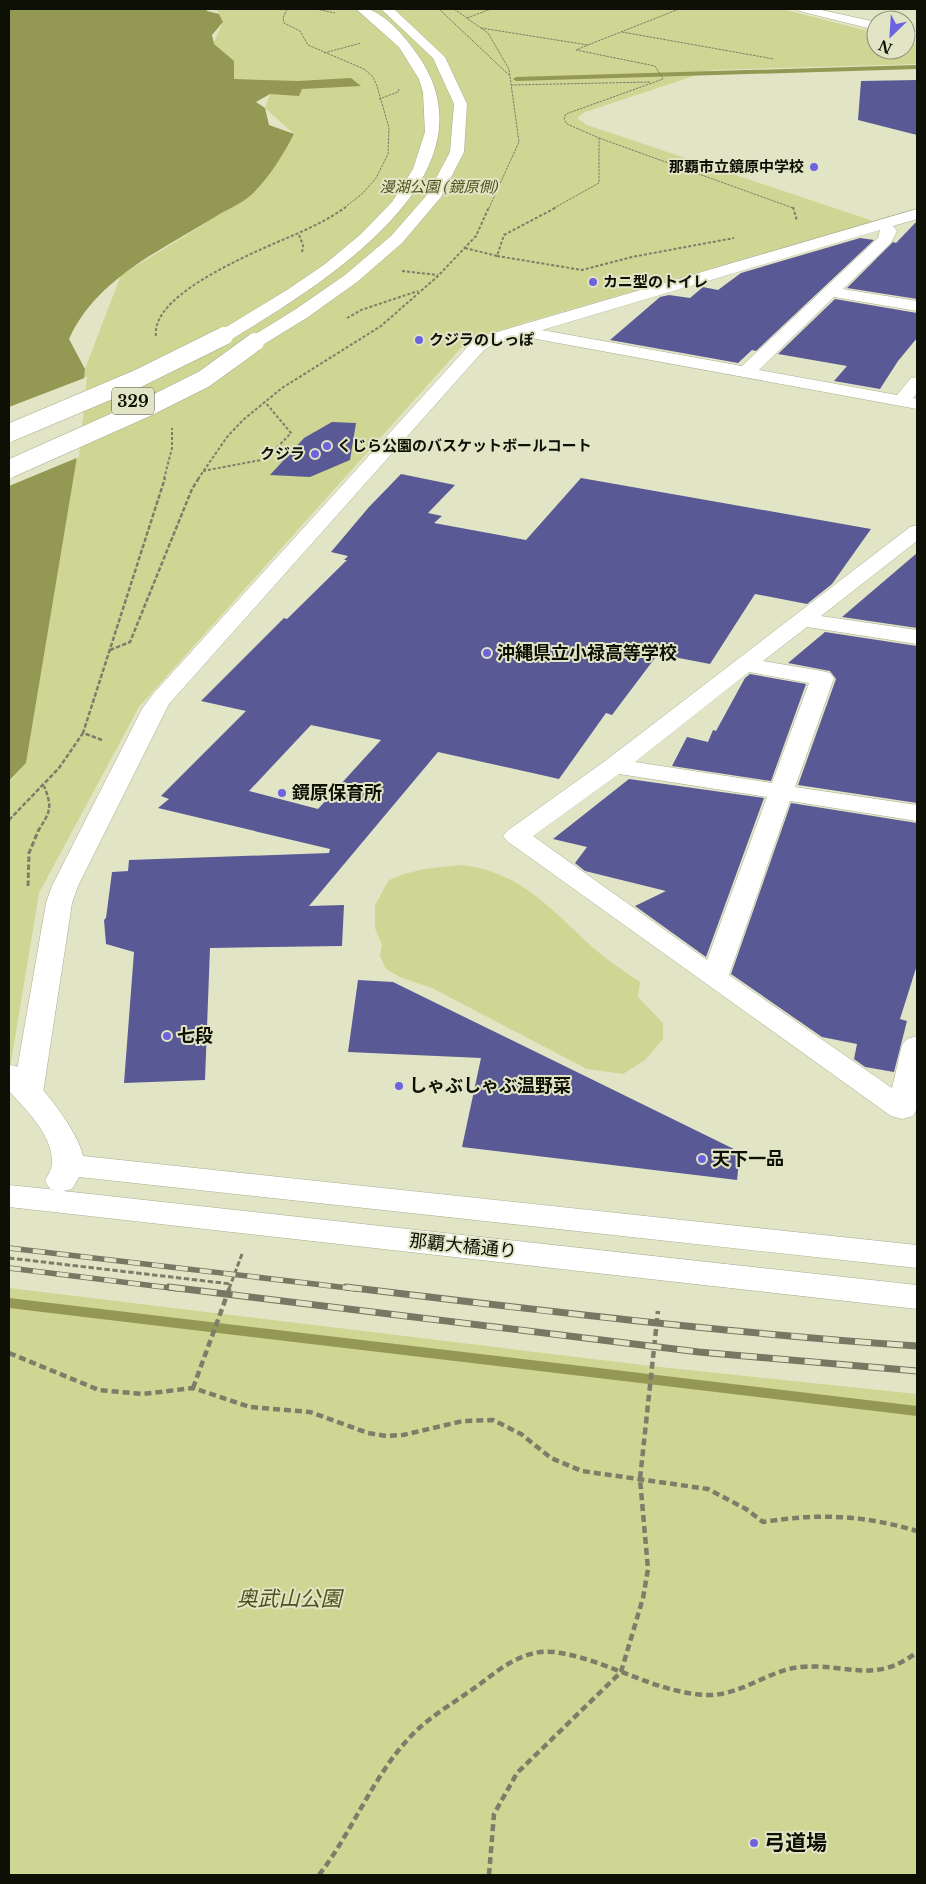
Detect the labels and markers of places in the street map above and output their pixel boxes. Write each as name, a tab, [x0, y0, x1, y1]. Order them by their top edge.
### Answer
place label: 那覇市立鏡原中学校	[669, 157, 804, 176]
marker: 那覇市立鏡原中学校	[808, 161, 820, 173]
place label: カニ型のトイレ	[603, 272, 708, 291]
marker: カニ型のトイレ	[587, 276, 599, 288]
place label: クジラのしっぽ	[429, 330, 534, 349]
marker: クジラのしっぽ	[413, 334, 425, 346]
place label: くじら公園のバスケットボールコート	[337, 436, 592, 455]
marker: くじら公園のバスケットボールコート	[321, 440, 333, 452]
place label: クジラ	[260, 444, 305, 463]
marker: クジラ	[309, 448, 321, 460]
place label: 沖縄県立小禄高等学校	[497, 642, 677, 664]
marker: 沖縄県立小禄高等学校	[481, 647, 493, 659]
place label: 鏡原保育所	[291, 782, 382, 804]
marker: 鏡原保育所	[276, 787, 288, 799]
place label: 七段	[177, 1025, 213, 1047]
marker: 七段	[161, 1030, 173, 1042]
place label: しゃぶしゃぶ温野菜	[409, 1075, 571, 1097]
marker: しゃぶしゃぶ温野菜	[393, 1080, 405, 1092]
place label: 天下一品	[712, 1148, 784, 1170]
marker: 天下一品	[696, 1153, 708, 1165]
place label: 弓道場	[764, 1830, 827, 1856]
marker: 弓道場	[748, 1837, 760, 1849]

